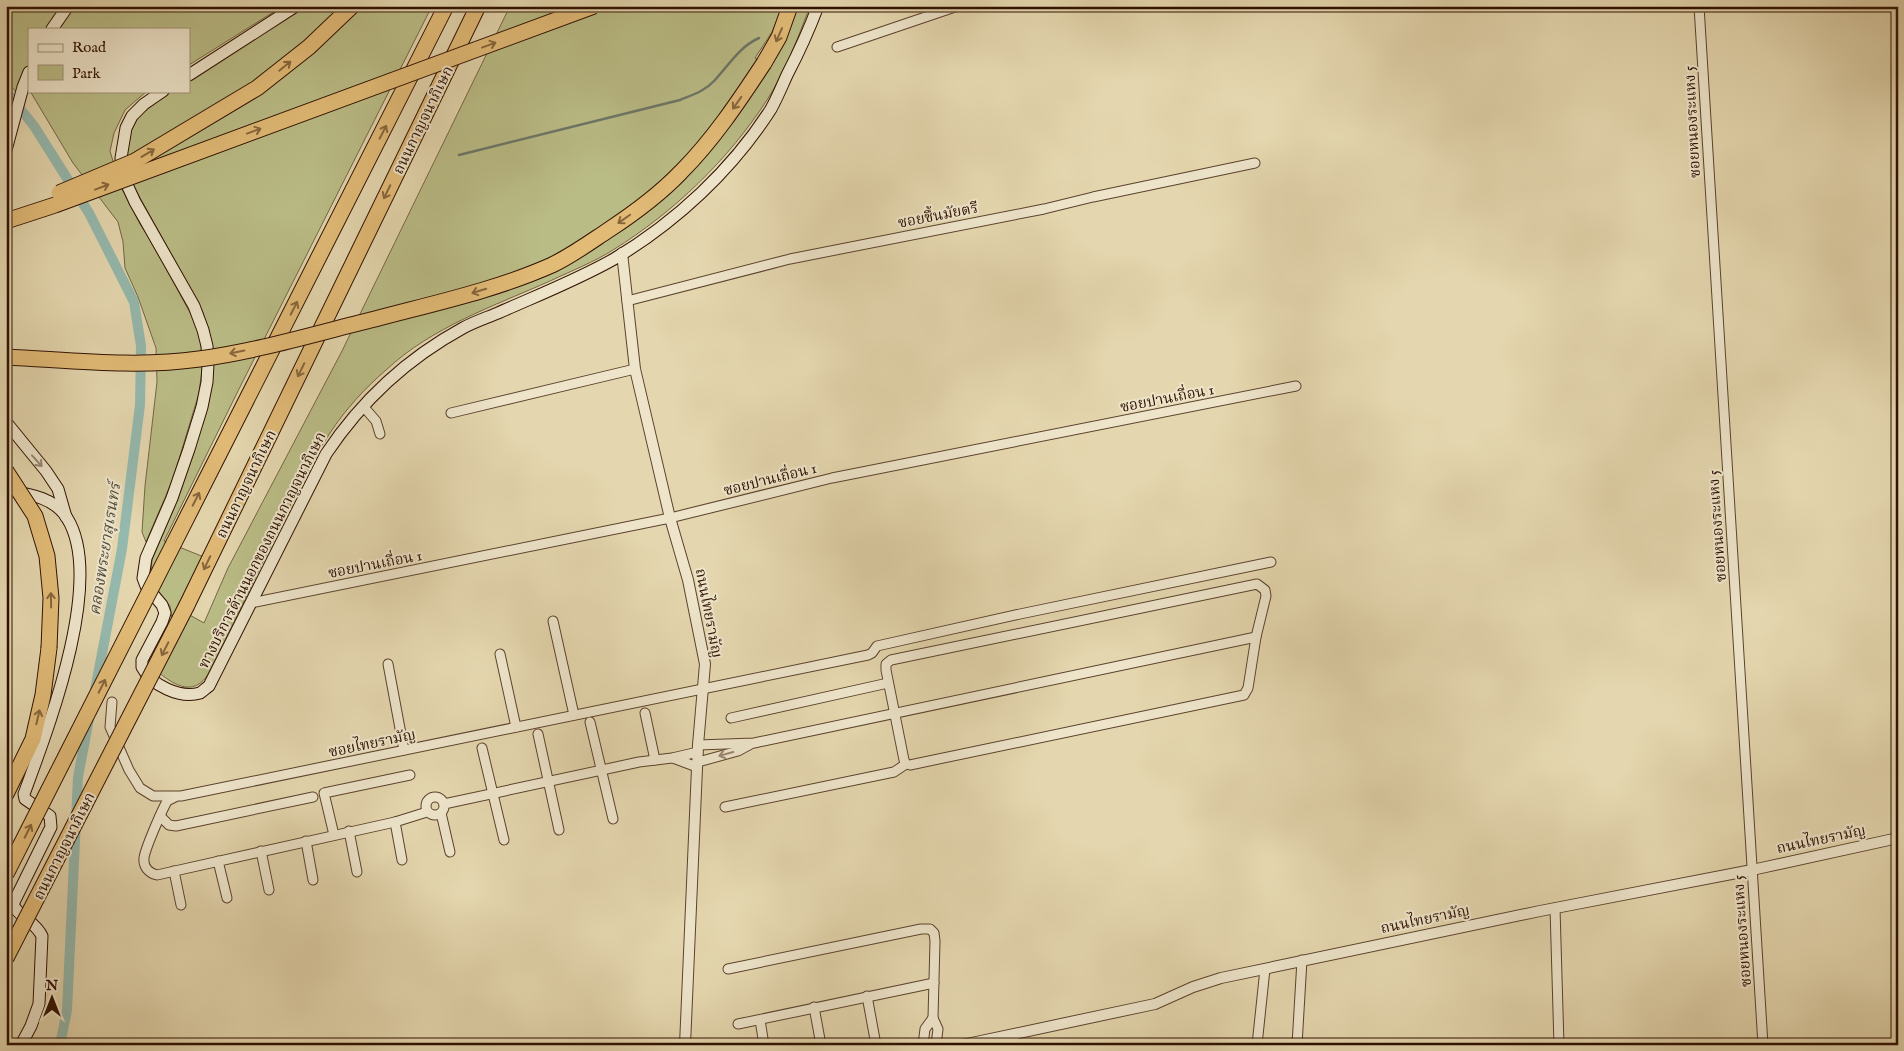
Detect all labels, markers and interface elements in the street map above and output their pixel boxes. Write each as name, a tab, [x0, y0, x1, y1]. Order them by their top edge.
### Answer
legend	[28, 28, 190, 92]
one-way arrow	[773, 28, 783, 43]
text: Road	[72, 38, 107, 57]
one-way arrow	[481, 40, 496, 49]
one-way arrow	[278, 61, 291, 72]
street label: ถนนกาญจนาภิเษก	[389, 63, 458, 177]
text: Park	[72, 64, 102, 83]
street label: ซอยหนองระแหง 5	[1680, 65, 1705, 179]
one-way arrow	[732, 96, 742, 110]
one-way arrow	[378, 124, 388, 139]
one-way arrow	[246, 126, 261, 135]
one-way arrow	[140, 148, 154, 158]
one-way arrow	[94, 182, 109, 191]
one-way arrow	[382, 184, 392, 199]
street label: ซอยชื้นมัยตรี	[896, 196, 980, 233]
one-way arrow	[617, 214, 631, 224]
one-way arrow	[472, 286, 488, 296]
one-way arrow	[290, 301, 299, 316]
one-way arrow	[230, 347, 246, 357]
one-way arrow	[296, 362, 306, 377]
street label: ซอยปานเถื่อน 1	[1118, 378, 1216, 417]
street label: ถนนกาญจนาภิเษก	[212, 427, 281, 541]
street label: ทางบริการด้านนอกของถนนกาญจนาภิเษก	[194, 429, 331, 672]
one-way arrow	[31, 454, 42, 467]
street label: ซอยปานเถื่อน 1	[721, 457, 819, 500]
street label: ซอยหนองระแหง 5	[1704, 469, 1731, 583]
water label: คลองพระยาสุเรนทร์	[85, 478, 127, 617]
one-way arrow	[192, 492, 202, 507]
street label: ซอยปานเถื่อน 1	[326, 544, 424, 583]
one-way arrow	[202, 555, 212, 570]
street label: ถนนไทยรามัญ	[691, 566, 728, 659]
one-way arrow	[46, 592, 56, 608]
one-way arrow	[160, 641, 169, 656]
one-way arrow	[98, 679, 107, 694]
one-way arrow	[34, 709, 43, 725]
street label: ซอยไทยรามัญ	[326, 723, 417, 762]
one-way arrow	[719, 750, 735, 759]
street label: ถนนกาญจนาภิเษก	[29, 789, 100, 903]
street label: ถนนไทยรามัญ	[1774, 819, 1867, 858]
one-way arrow	[24, 824, 33, 839]
street label: ซอยหนองระแหง 5	[1729, 874, 1756, 988]
street label: ถนนไทยรามัญ	[1378, 899, 1471, 938]
north arrow	[28, 974, 78, 1024]
text: N	[45, 977, 58, 995]

